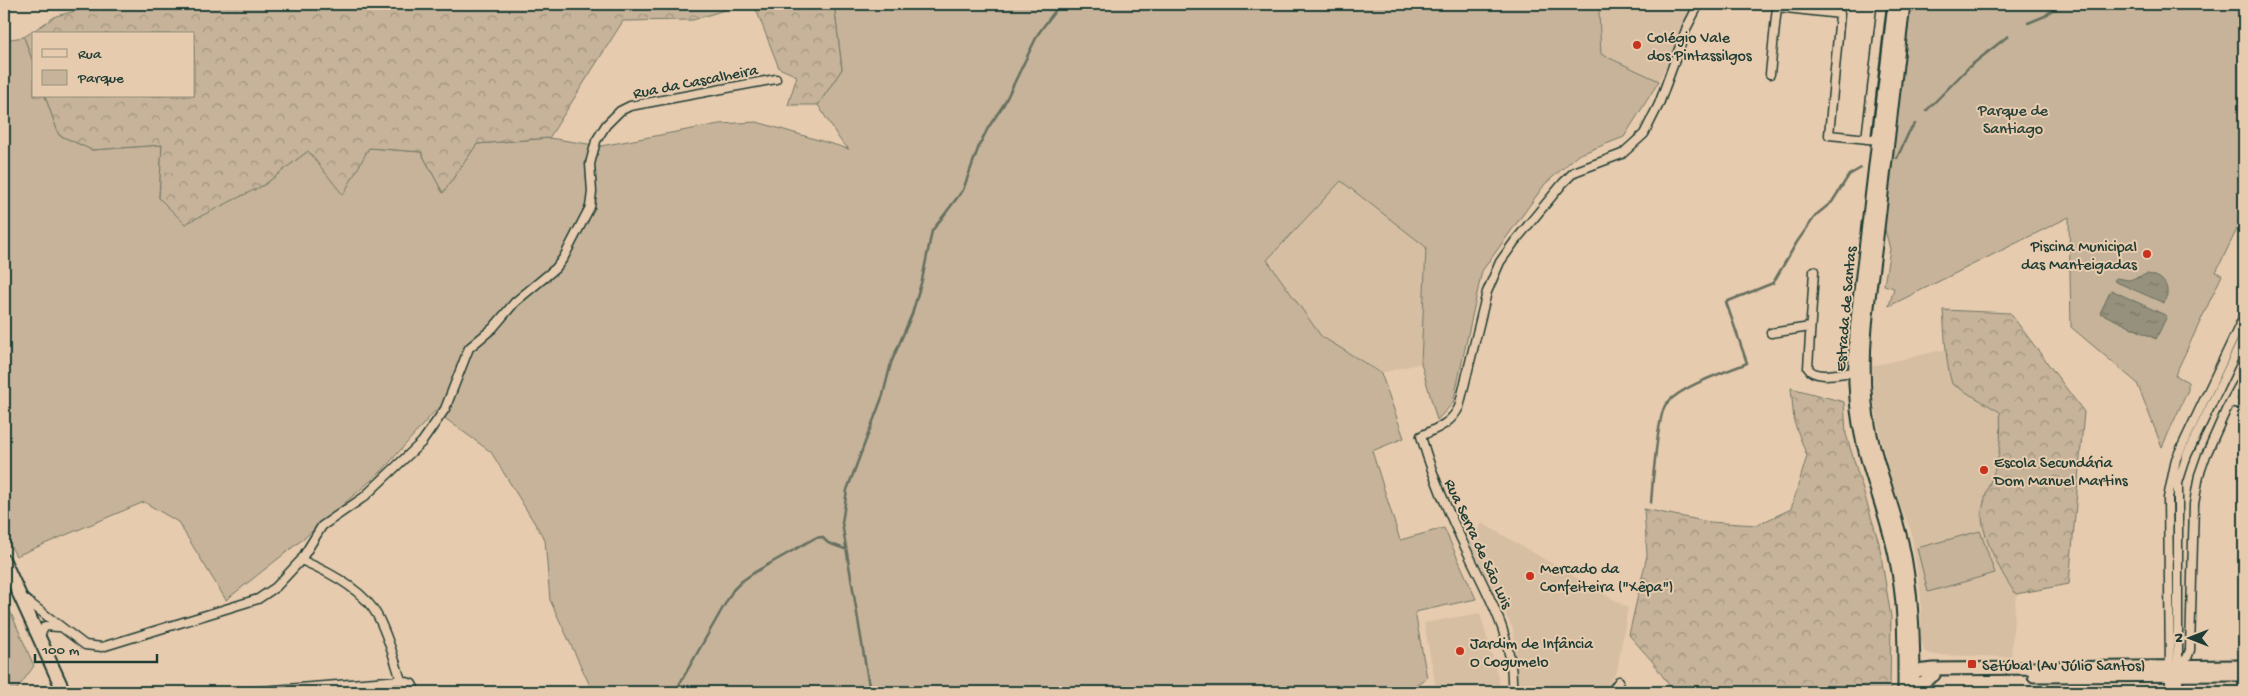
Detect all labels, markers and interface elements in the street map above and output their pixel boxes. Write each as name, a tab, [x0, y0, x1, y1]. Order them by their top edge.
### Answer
place label: Colégio Vale dos Pintassilgos	[1647, 30, 1753, 67]
legend	[32, 32, 195, 98]
marker: Colégio Vale dos Pintassilgos	[1631, 39, 1643, 51]
text: Rua	[78, 46, 102, 64]
street label: Rua da Cascalheira	[632, 62, 761, 105]
text: Parque	[77, 70, 124, 88]
park label: Parque de Santiago	[1977, 103, 2049, 140]
place label: Piscina Municipal das Manteigadas	[2021, 239, 2138, 276]
street label: Estrada de Santas	[1833, 245, 1863, 373]
marker: Piscina Municipal das Manteigadas	[2141, 248, 2153, 260]
place label: Escola Secundária Dom Manuel Martins	[1993, 455, 2129, 492]
marker: Escola Secundária Dom Manuel Martins	[1978, 464, 1990, 476]
street label: Rua Serra de São Luis	[1438, 477, 1516, 613]
place label: Mercado da Confeiteira ("Xêpa")	[1540, 561, 1674, 598]
marker: Mercado da Confeiteira ("Xêpa")	[1524, 570, 1536, 582]
north arrow	[2166, 614, 2216, 664]
scale bar	[35, 631, 158, 663]
text: N	[2171, 633, 2188, 643]
place label: Jardim de Infância O Cogumelo	[1470, 636, 1594, 673]
text: 100 m	[41, 642, 80, 660]
marker: Jardim de Infância O Cogumelo	[1454, 645, 1466, 657]
marker: Setúbal (Av Júlio Santos)	[1966, 658, 1978, 670]
place label: Setúbal (Av Júlio Santos)	[1982, 658, 2145, 677]

